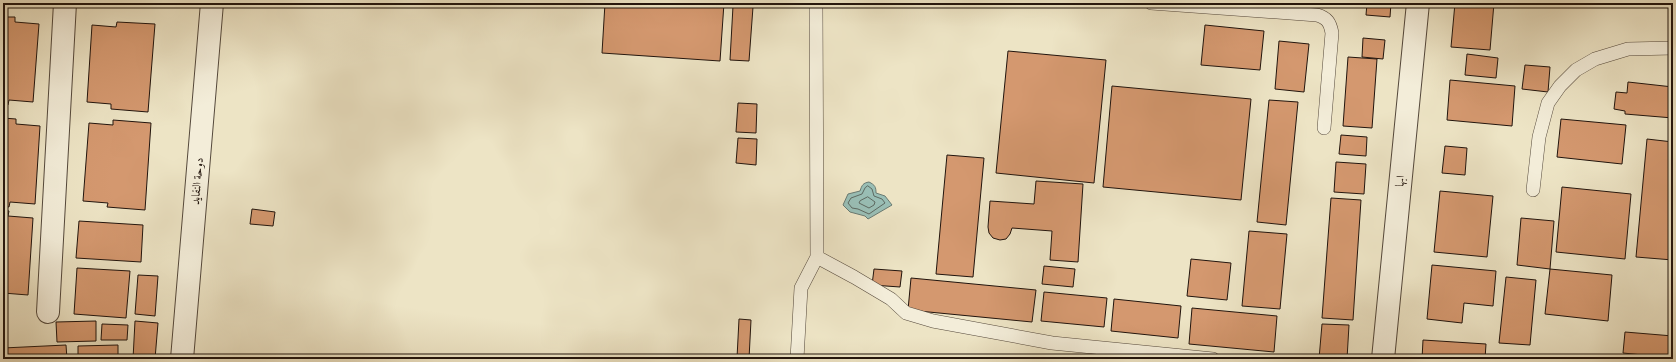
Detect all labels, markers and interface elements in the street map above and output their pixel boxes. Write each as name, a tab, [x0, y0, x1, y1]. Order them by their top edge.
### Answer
street label: دوحة النفايد	[188, 157, 207, 205]
street label: ابها	[1392, 174, 1409, 188]

